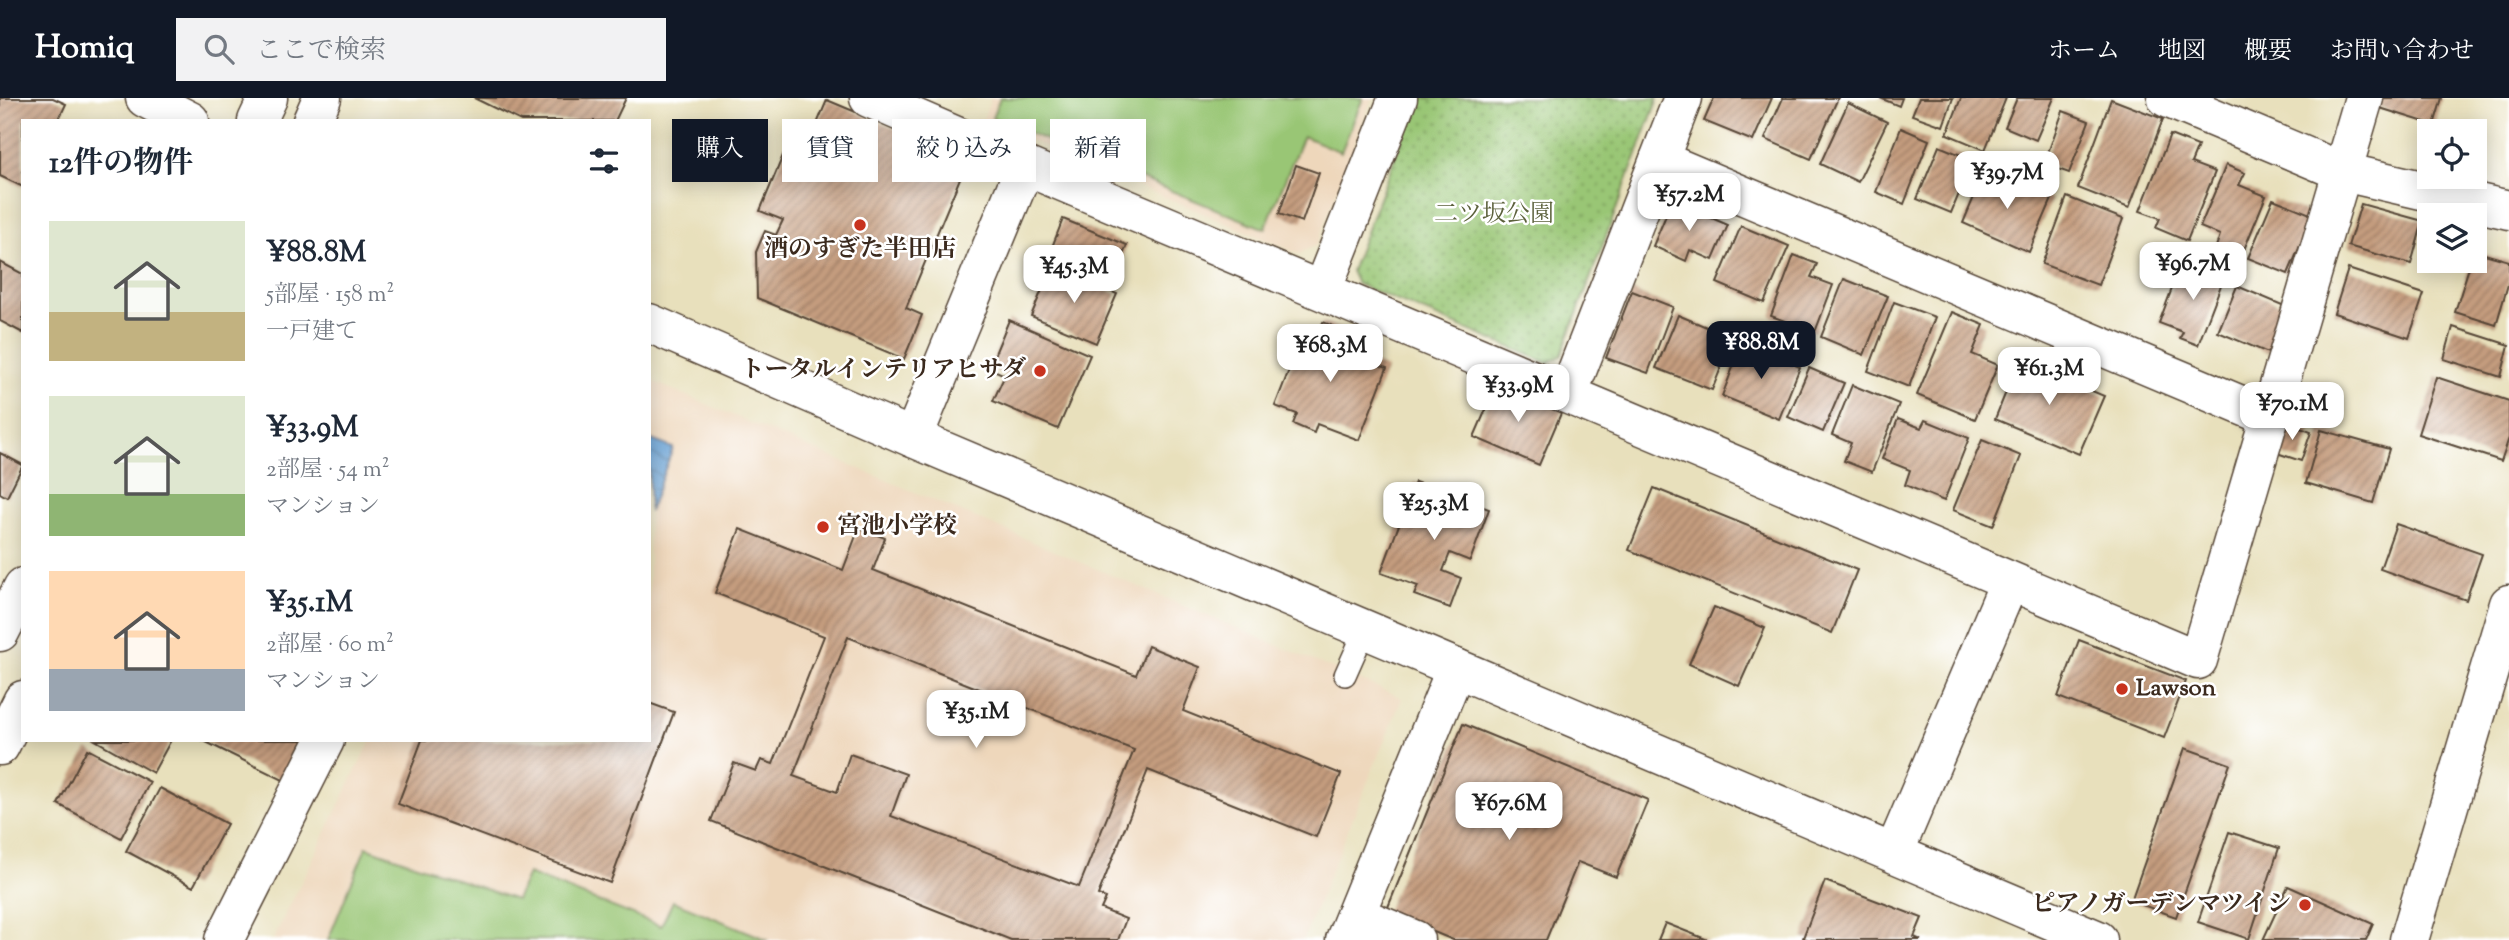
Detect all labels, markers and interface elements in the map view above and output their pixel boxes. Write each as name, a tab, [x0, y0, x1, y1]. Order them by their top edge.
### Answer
search box	[176, 18, 666, 81]
text: Homiq	[35, 25, 134, 73]
icon: search	[200, 30, 238, 68]
text: ここで検索	[256, 33, 386, 70]
text: ホーム	[2048, 35, 2120, 69]
text: 地図	[2158, 35, 2206, 69]
text: 概要	[2244, 35, 2292, 69]
text: お問い合わせ	[2330, 35, 2474, 69]
chip: 購入	[672, 119, 768, 182]
chip: 賃貸	[782, 119, 878, 182]
chip: 絞り込み	[892, 119, 1036, 182]
chip: 新着	[1050, 119, 1146, 182]
map controls	[2417, 119, 2487, 273]
button: locate	[2417, 119, 2487, 189]
icon: filters	[585, 142, 623, 180]
text: 12件の物件	[49, 143, 193, 186]
pin: ¥39.7M	[1950, 152, 2064, 211]
text: ¥39.7M	[1970, 157, 2044, 190]
pin: ¥57.2M	[1632, 174, 1746, 233]
text: ¥57.2M	[1654, 179, 1724, 212]
park label: 二ツ坂公園	[1434, 198, 1554, 232]
button: layers	[2417, 203, 2487, 273]
marker: 酒のすぎた半田店	[852, 217, 868, 233]
text: ¥88.8M	[266, 232, 366, 275]
place label: 酒のすぎた半田店	[764, 233, 956, 267]
pin: ¥96.7M	[2136, 242, 2250, 302]
pin: ¥45.3M	[1017, 246, 1131, 305]
text: ¥96.7M	[2156, 248, 2230, 281]
icon: home	[105, 249, 189, 333]
text: ¥45.3M	[1039, 251, 1109, 284]
text: 5部屋 · 158 m²	[266, 279, 394, 312]
text: 一戸建て	[266, 316, 358, 349]
pin: ¥88.8M	[1704, 322, 1818, 381]
pin: ¥68.3M	[1273, 324, 1387, 384]
text: ¥88.8M	[1723, 327, 1799, 360]
text: ¥68.3M	[1293, 330, 1367, 363]
pin: ¥61.3M	[1992, 348, 2106, 407]
text: ¥61.3M	[2014, 353, 2084, 386]
place label: トータルインテリアヒサダ	[740, 354, 1026, 388]
marker: トータルインテリアヒサダ	[1032, 363, 1048, 379]
pin: ¥33.9M	[1461, 364, 1575, 424]
text: ¥33.9M	[1482, 370, 1554, 403]
pin: ¥70.1M	[2235, 382, 2349, 442]
text: ¥70.1M	[2256, 388, 2328, 421]
text: ¥33.9M	[266, 407, 359, 450]
icon: home	[105, 424, 189, 508]
text: 2部屋 · 54 m²	[266, 454, 390, 487]
pin: ¥25.3M	[1377, 482, 1491, 542]
text: ¥25.3M	[1399, 488, 1469, 521]
text: マンション	[266, 491, 380, 524]
place label: 宮池小学校	[837, 510, 957, 544]
marker: 宮池小学校	[815, 519, 831, 535]
text: ¥35.1M	[266, 582, 353, 625]
icon: home	[105, 599, 189, 683]
text: 2部屋 · 60 m²	[266, 629, 394, 662]
text: マンション	[266, 666, 380, 699]
place label: Lawson	[2136, 672, 2217, 706]
marker: Lawson	[2114, 681, 2130, 697]
pin: ¥35.1M	[919, 690, 1033, 750]
text: ¥35.1M	[943, 696, 1009, 729]
pin: ¥67.6M	[1452, 782, 1566, 842]
text: ¥67.6M	[1471, 788, 1547, 821]
place label: ピアノガーデンマツイシ	[2032, 888, 2291, 922]
marker: ピアノガーデンマツイシ	[2297, 897, 2313, 913]

